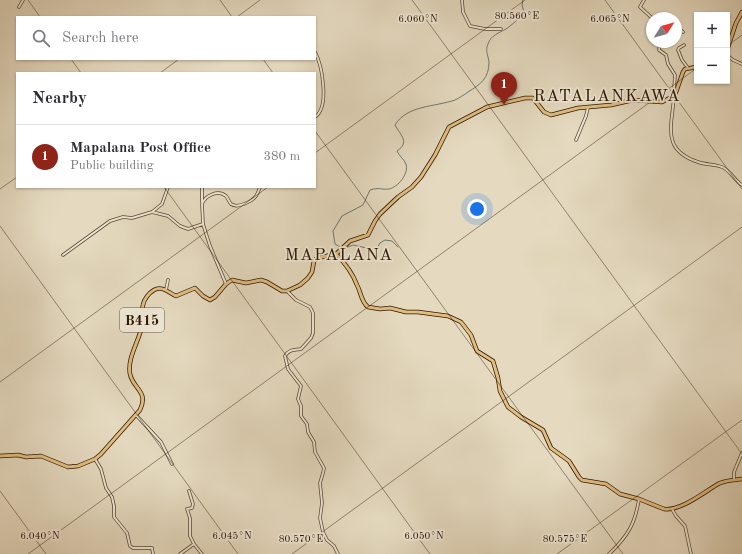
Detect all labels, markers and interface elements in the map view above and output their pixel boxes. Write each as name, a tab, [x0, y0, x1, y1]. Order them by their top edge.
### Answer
text: 80.560°E	[495, 11, 539, 21]
north arrow	[646, 12, 682, 48]
map controls	[694, 12, 730, 84]
button: +	[694, 12, 730, 48]
text: 6.060°N	[398, 14, 438, 24]
text: 6.065°N	[590, 14, 630, 24]
search box	[16, 16, 316, 60]
icon: search	[30, 27, 52, 49]
text: Search here	[62, 31, 139, 46]
button: −	[694, 48, 730, 84]
pin: 1	[491, 72, 517, 105]
district label: RATALANKAWA	[533, 88, 681, 105]
text: Nearby	[32, 90, 87, 107]
text: Mapalana Post Office	[70, 141, 211, 156]
text: 1	[41, 150, 49, 163]
text: 380 m	[263, 150, 300, 163]
text: Public building	[70, 159, 154, 172]
your location	[467, 199, 487, 219]
district label: MAPALANA	[285, 247, 393, 264]
road number: B415	[120, 308, 164, 332]
text: 6.040°N	[20, 531, 60, 541]
text: 6.045°N	[212, 531, 252, 541]
text: 6.050°N	[404, 531, 444, 541]
text: 80.570°E	[279, 534, 323, 544]
text: 80.575°E	[543, 534, 587, 544]

